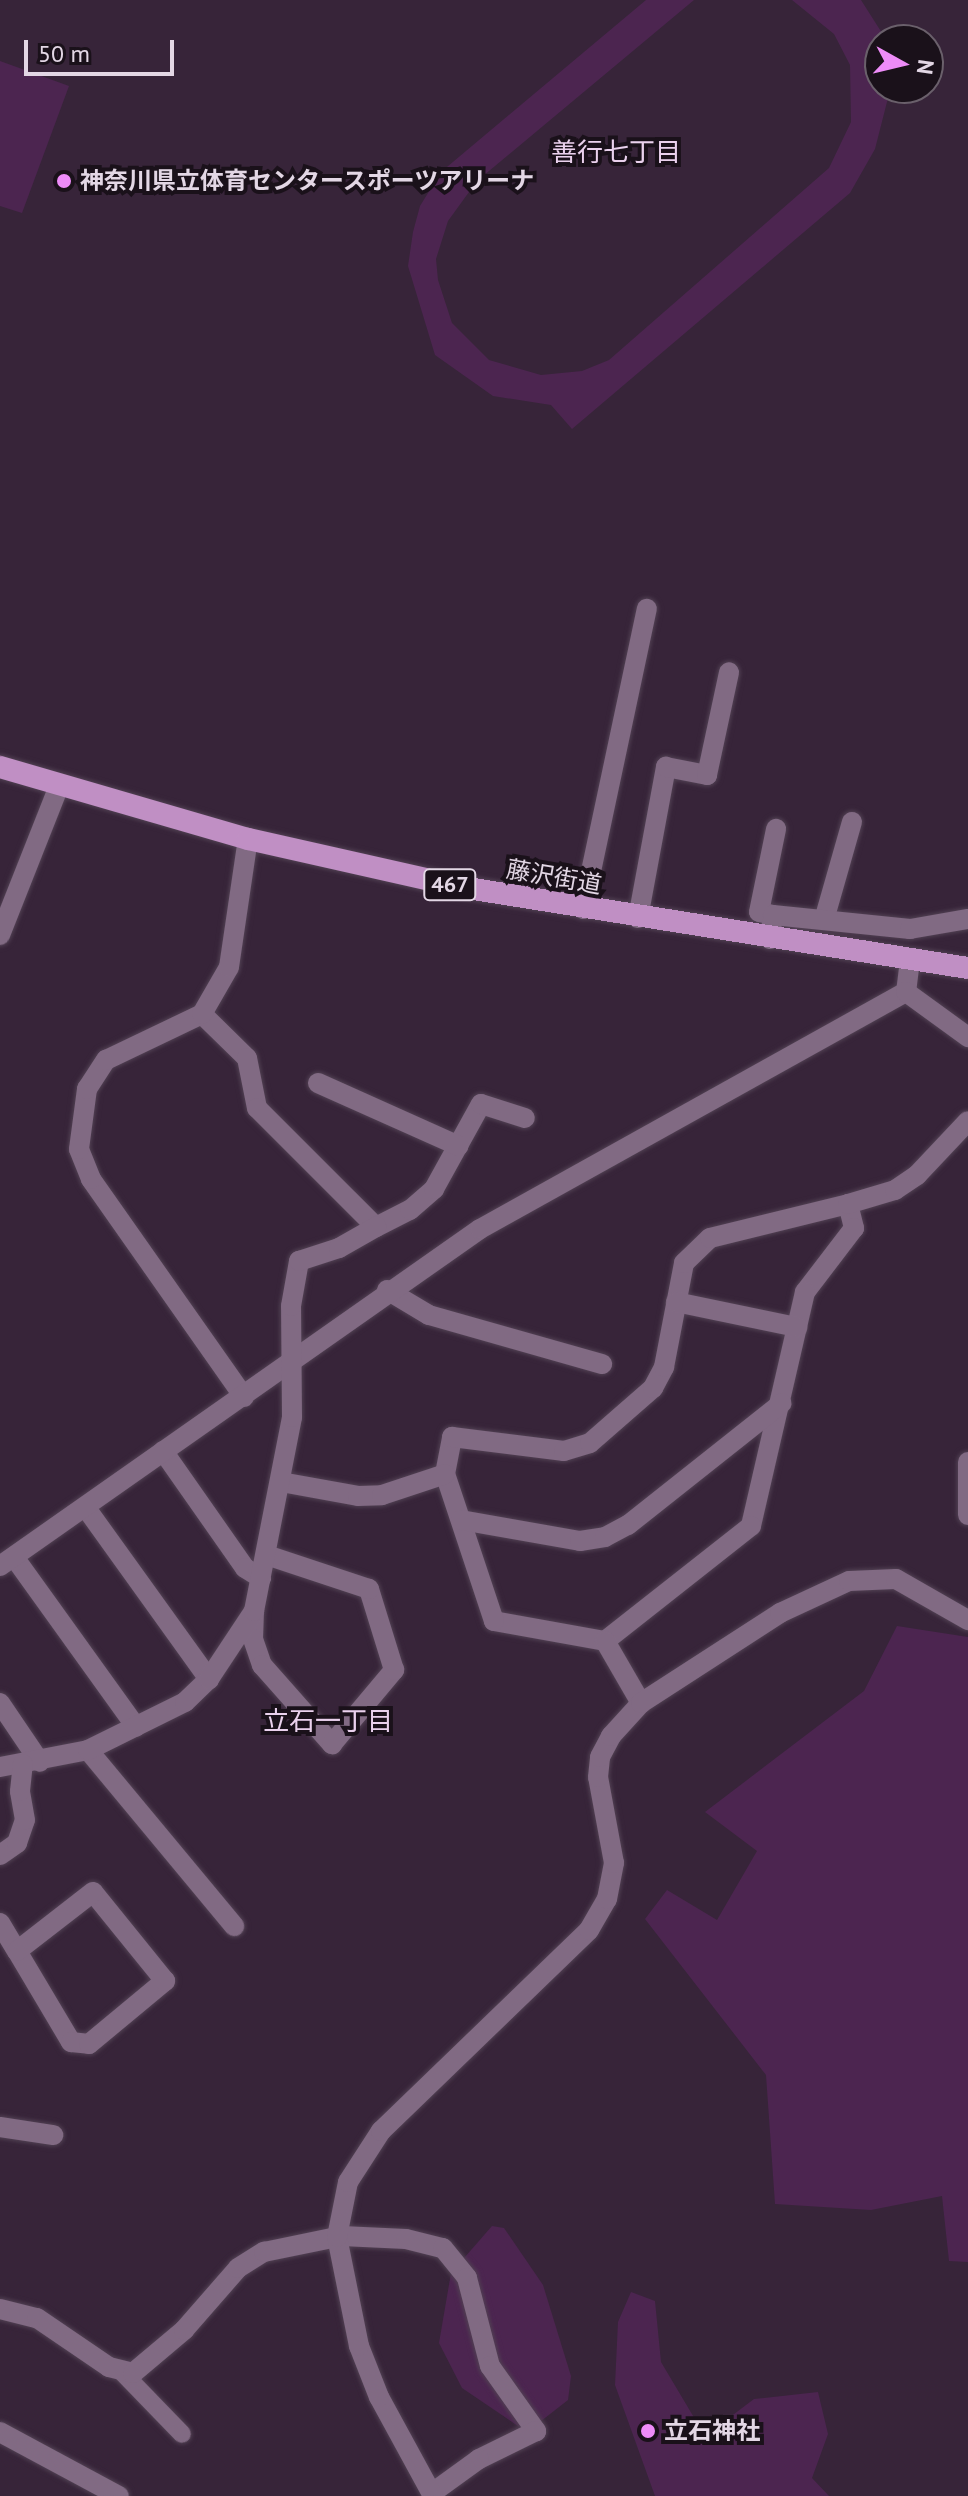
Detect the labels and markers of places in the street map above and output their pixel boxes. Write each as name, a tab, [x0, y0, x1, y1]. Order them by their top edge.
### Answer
place label: 神奈川県立体育センタースポーツアリーナ	[80, 167, 536, 195]
marker: 神奈川県立体育センタースポーツアリーナ	[55, 172, 73, 190]
place label: 立石神社	[664, 2417, 760, 2445]
marker: 立石神社	[639, 2422, 657, 2440]

